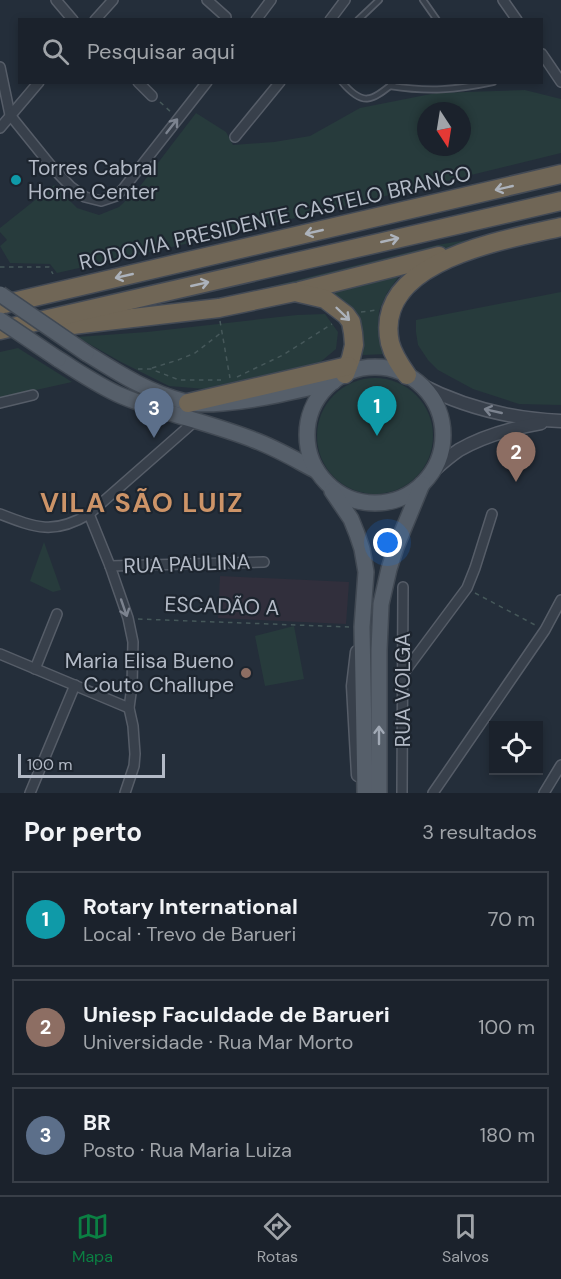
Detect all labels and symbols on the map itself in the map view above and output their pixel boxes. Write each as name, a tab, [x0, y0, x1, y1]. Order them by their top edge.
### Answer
north arrow	[417, 102, 471, 156]
one-way arrow	[166, 119, 179, 135]
place label: Torres Cabral Home Center	[28, 154, 158, 206]
street label: RODOVIA PRESIDENTE CASTELO BRANCO	[76, 159, 474, 277]
marker: Torres Cabral Home Center	[9, 173, 23, 187]
one-way arrow	[495, 182, 514, 194]
one-way arrow	[305, 227, 324, 239]
one-way arrow	[381, 234, 400, 246]
one-way arrow	[115, 271, 134, 283]
one-way arrow	[191, 278, 210, 290]
one-way arrow	[335, 307, 350, 321]
pin: 1	[358, 386, 397, 436]
pin: 3	[134, 388, 174, 438]
one-way arrow	[484, 405, 503, 416]
pin: 2	[496, 432, 536, 482]
district label: VILA SÃO LUIZ	[40, 485, 244, 520]
your location	[373, 528, 402, 557]
street label: RUA PAULINA	[123, 548, 251, 580]
street label: ESCADÃO A	[164, 590, 280, 622]
one-way arrow	[120, 598, 131, 617]
street label: RUA VOLGA	[389, 633, 417, 747]
place label: Maria Elisa Bueno Couto Challupe	[65, 647, 234, 699]
marker: Maria Elisa Bueno Couto Challupe	[239, 666, 253, 680]
one-way arrow	[373, 725, 385, 745]
scale bar	[18, 751, 165, 778]

